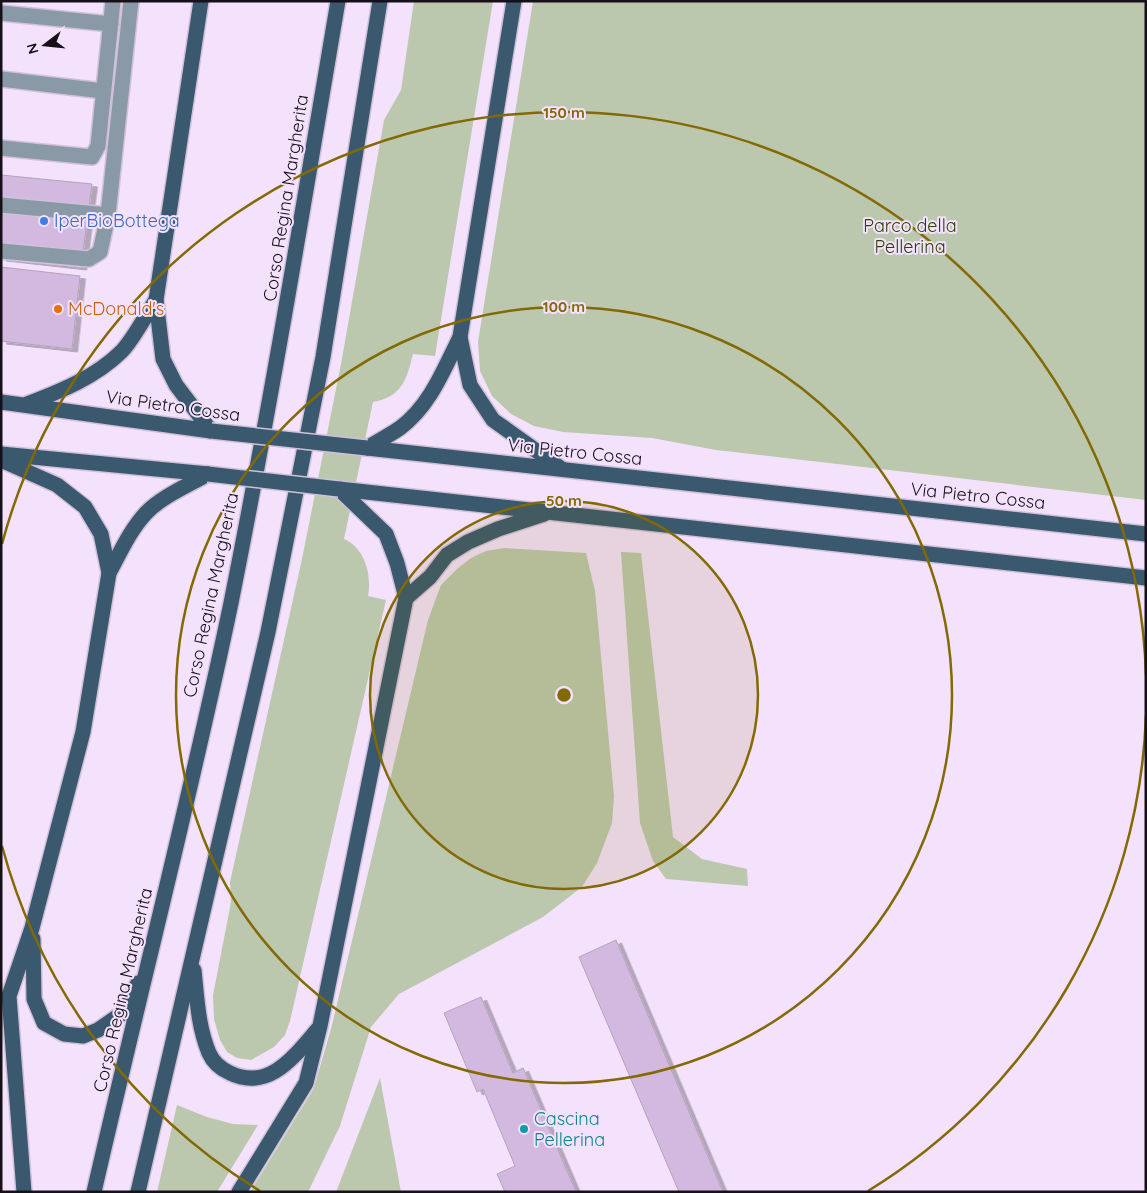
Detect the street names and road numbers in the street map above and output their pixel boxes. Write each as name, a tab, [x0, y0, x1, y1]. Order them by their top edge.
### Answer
street label: Corso Regina Margherita	[258, 93, 313, 303]
street label: Via Pietro Cossa	[104, 385, 242, 426]
street label: Via Pietro Cossa	[507, 433, 644, 470]
street label: Via Pietro Cossa	[910, 477, 1047, 514]
street label: Corso Regina Margherita	[178, 490, 243, 700]
street label: Corso Regina Margherita	[88, 885, 157, 1094]

